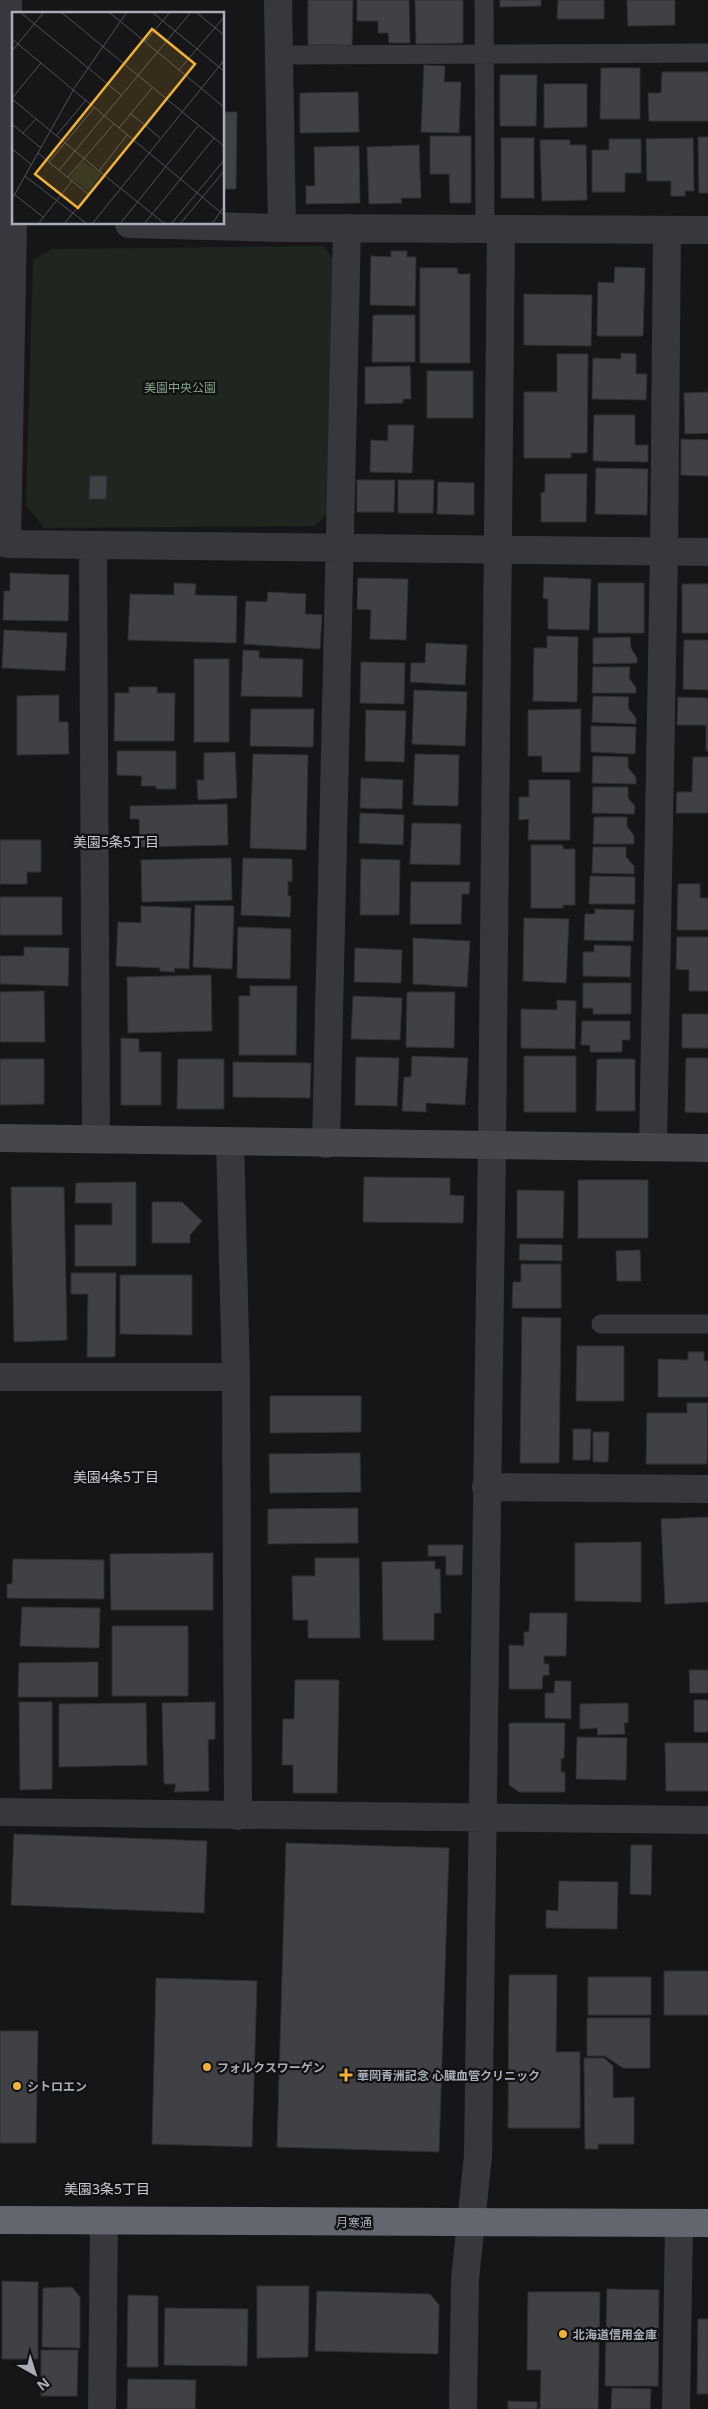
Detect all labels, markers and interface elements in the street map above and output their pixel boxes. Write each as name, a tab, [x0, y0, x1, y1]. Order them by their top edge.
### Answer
inset map	[12, 12, 225, 225]
park label: 美園中央公園	[144, 379, 216, 396]
district label: 美園5条5丁目	[73, 832, 159, 851]
district label: 美園4条5丁目	[73, 1467, 159, 1486]
place label: フォルクスワーゲン	[217, 2059, 325, 2076]
marker: フォルクスワーゲン	[201, 2061, 213, 2073]
place label: 華岡青洲記念 心臓血管クリニック	[357, 2067, 540, 2084]
marker: 華岡青洲記念 心臓血管クリニック	[339, 2068, 353, 2082]
place label: シトロエン	[27, 2078, 87, 2095]
marker: シトロエン	[11, 2080, 23, 2092]
district label: 美園3条5丁目	[64, 2179, 150, 2198]
street label: 月寒通	[336, 2214, 372, 2231]
place label: 北海道信用金庫	[573, 2326, 657, 2343]
marker: 北海道信用金庫	[557, 2328, 569, 2340]
north arrow	[10, 2349, 60, 2399]
text: N	[33, 2374, 54, 2395]

